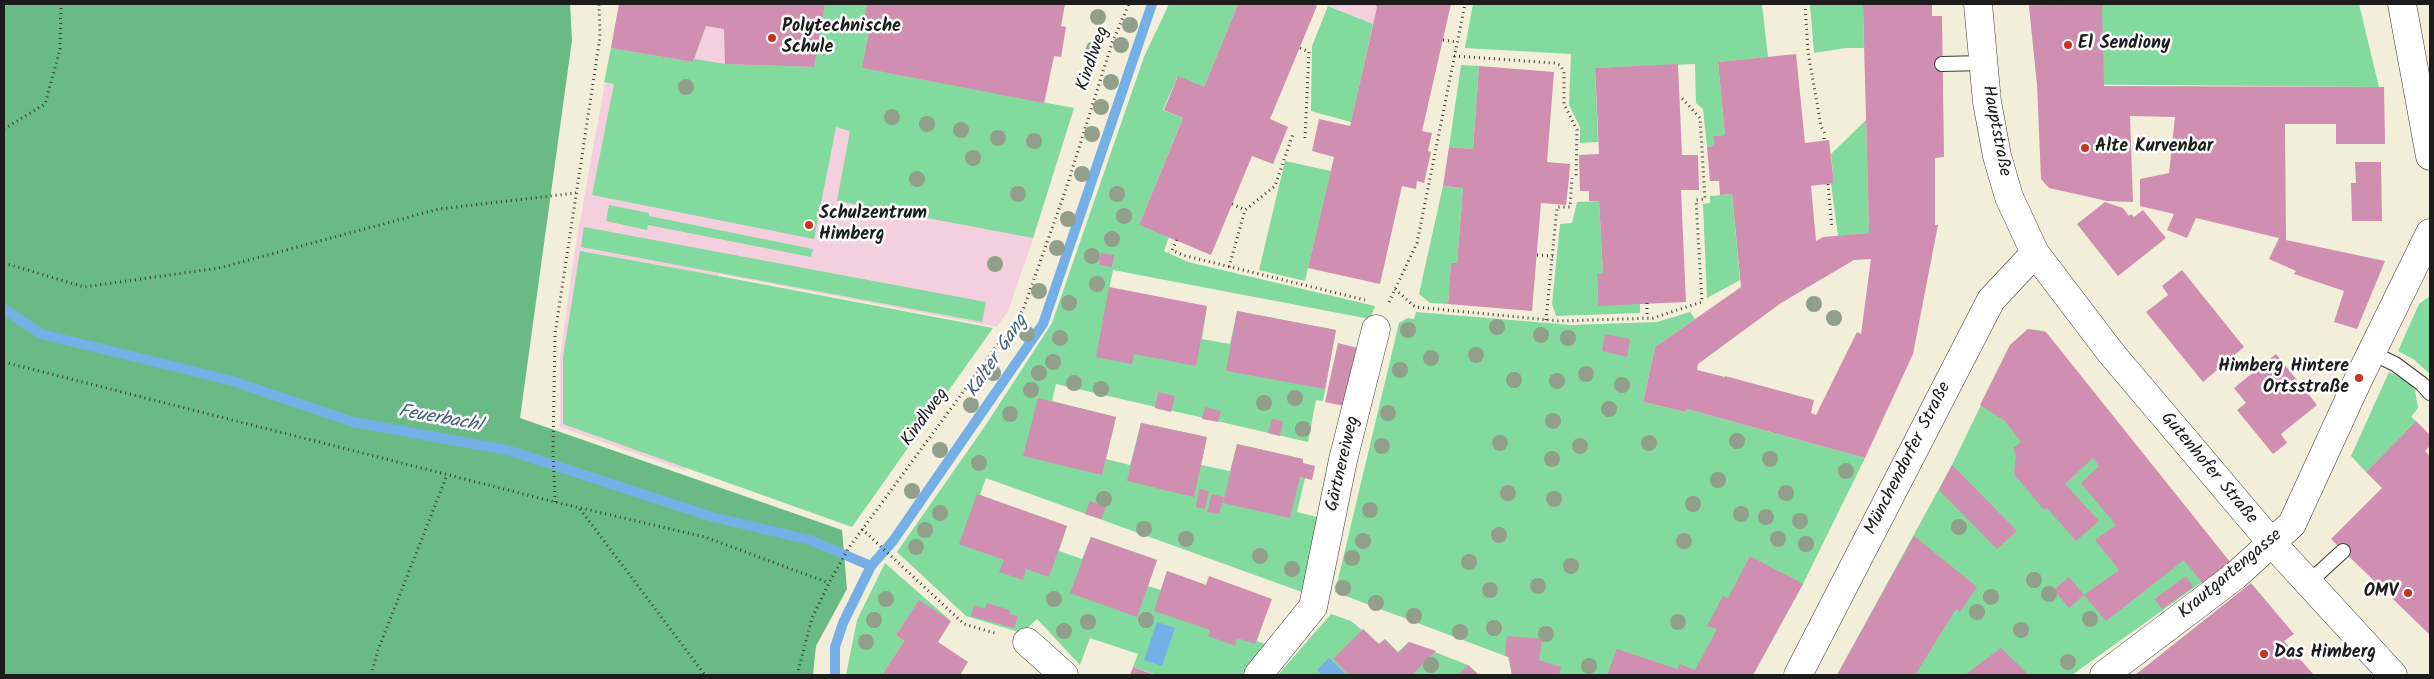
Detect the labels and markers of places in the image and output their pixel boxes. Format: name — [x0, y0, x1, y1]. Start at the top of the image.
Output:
place label: Polytechnische Schule — [782, 17, 901, 59]
marker: Polytechnische Schule — [766, 32, 778, 44]
place label: El Sendiony — [2078, 34, 2170, 56]
marker: El Sendiony — [2062, 39, 2074, 51]
place label: Alte Kurvenbar — [2095, 137, 2213, 159]
marker: Alte Kurvenbar — [2079, 142, 2091, 154]
place label: Schulzentrum Himberg — [819, 204, 927, 246]
marker: Schulzentrum Himberg — [803, 219, 815, 231]
place label: Himberg Hintere Ortsstraße — [2218, 357, 2349, 399]
marker: Himberg Hintere Ortsstraße — [2353, 372, 2365, 384]
place label: OMV — [2364, 582, 2398, 604]
marker: OMV — [2402, 587, 2414, 599]
place label: Das Himberg — [2274, 643, 2376, 665]
marker: Das Himberg — [2258, 648, 2270, 660]

